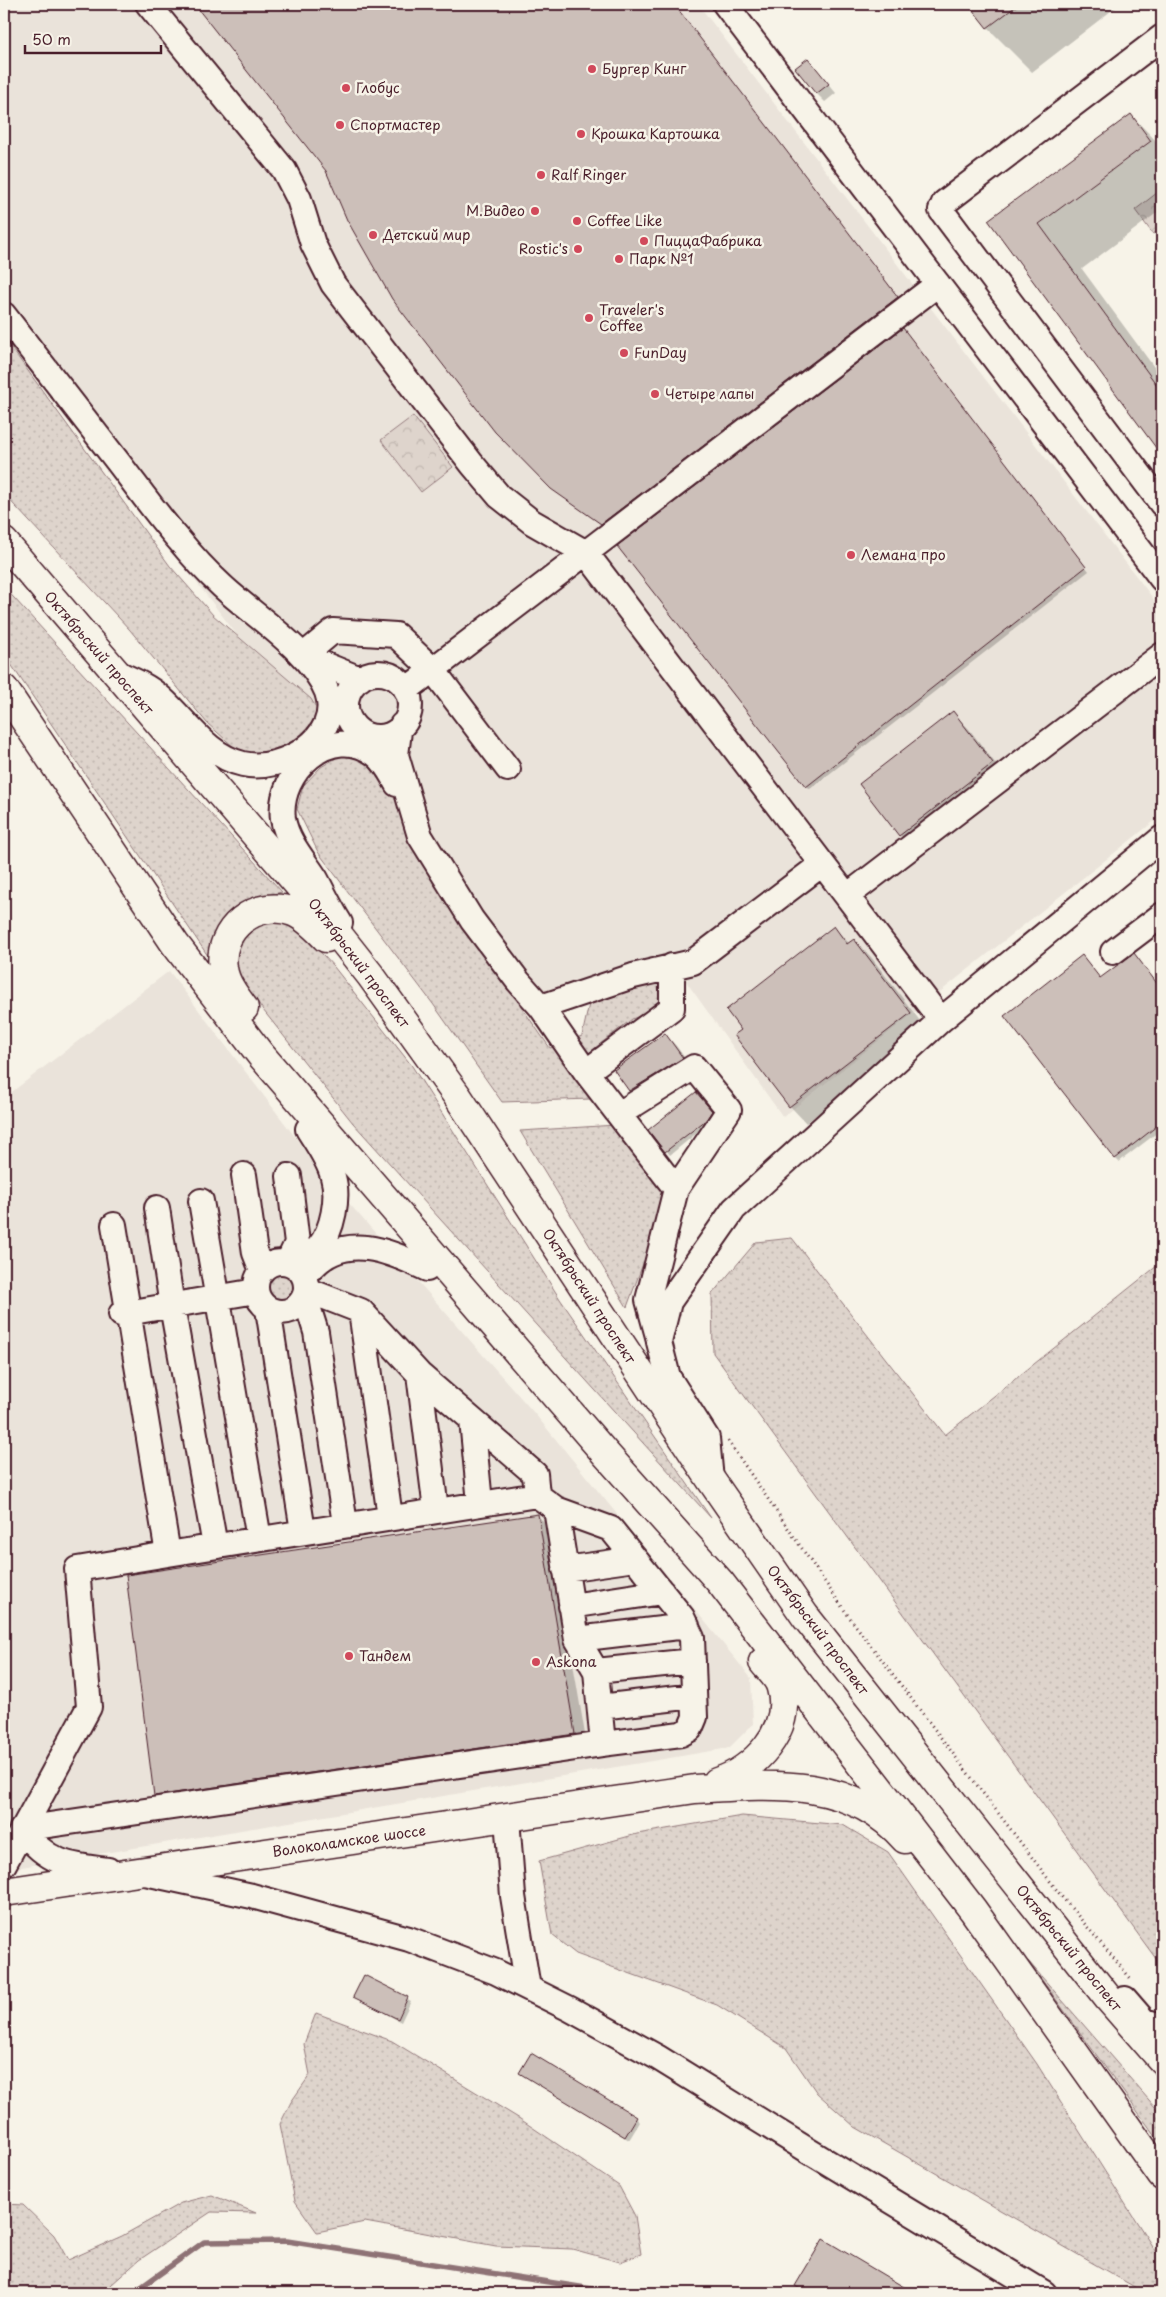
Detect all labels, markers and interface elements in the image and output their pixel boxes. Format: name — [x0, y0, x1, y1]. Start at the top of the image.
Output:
scale bar — [25, 22, 161, 54]
text: 50 m — [32, 27, 71, 50]
place label: Бургер Кинг — [602, 58, 687, 79]
marker: Бургер Кинг — [586, 63, 598, 75]
place label: Глобус — [356, 77, 400, 98]
marker: Глобус — [340, 82, 352, 94]
place label: Спортмастер — [350, 114, 440, 135]
marker: Спортмастер — [334, 119, 346, 131]
place label: Крошка Картошка — [591, 123, 720, 144]
marker: Крошка Картошка — [575, 128, 587, 140]
place label: Ralf Ringer — [551, 164, 626, 185]
marker: Ralf Ringer — [535, 169, 547, 181]
place label: М.Видео — [466, 200, 525, 221]
marker: М.Видео — [529, 205, 541, 217]
place label: Coffee Like — [587, 210, 662, 231]
marker: Coffee Like — [571, 215, 583, 227]
place label: Детский мир — [382, 224, 470, 245]
marker: Детский мир — [367, 229, 379, 241]
place label: ПиццаФабрика — [654, 230, 762, 251]
marker: ПиццаФабрика — [638, 235, 650, 247]
place label: Rostic's — [519, 238, 568, 259]
marker: Rostic's — [572, 243, 584, 255]
place label: Парк №1 — [629, 248, 694, 269]
marker: Парк №1 — [613, 253, 625, 265]
place label: Traveler's Coffee — [599, 299, 664, 336]
marker: Traveler's Coffee — [583, 312, 595, 324]
place label: FunDay — [634, 342, 687, 363]
marker: FunDay — [618, 347, 630, 359]
place label: Четыре лапы — [665, 383, 754, 404]
marker: Четыре лапы — [649, 388, 661, 400]
place label: Лемана про — [861, 544, 946, 565]
marker: Лемана про — [845, 549, 857, 561]
street label: Октябрьский проспект — [40, 586, 159, 719]
street label: Октябрьский проспект — [304, 893, 415, 1032]
street label: Октябрьский проспект — [538, 1224, 641, 1368]
street label: Октябрьский проспект — [763, 1560, 874, 1699]
place label: Тандем — [359, 1645, 411, 1666]
marker: Тандем — [343, 1650, 355, 1662]
place label: Askona — [546, 1651, 597, 1672]
marker: Askona — [530, 1656, 542, 1668]
street label: Волоколамское шоссе — [271, 1819, 427, 1862]
street label: Октябрьский проспект — [1012, 1880, 1127, 2016]

